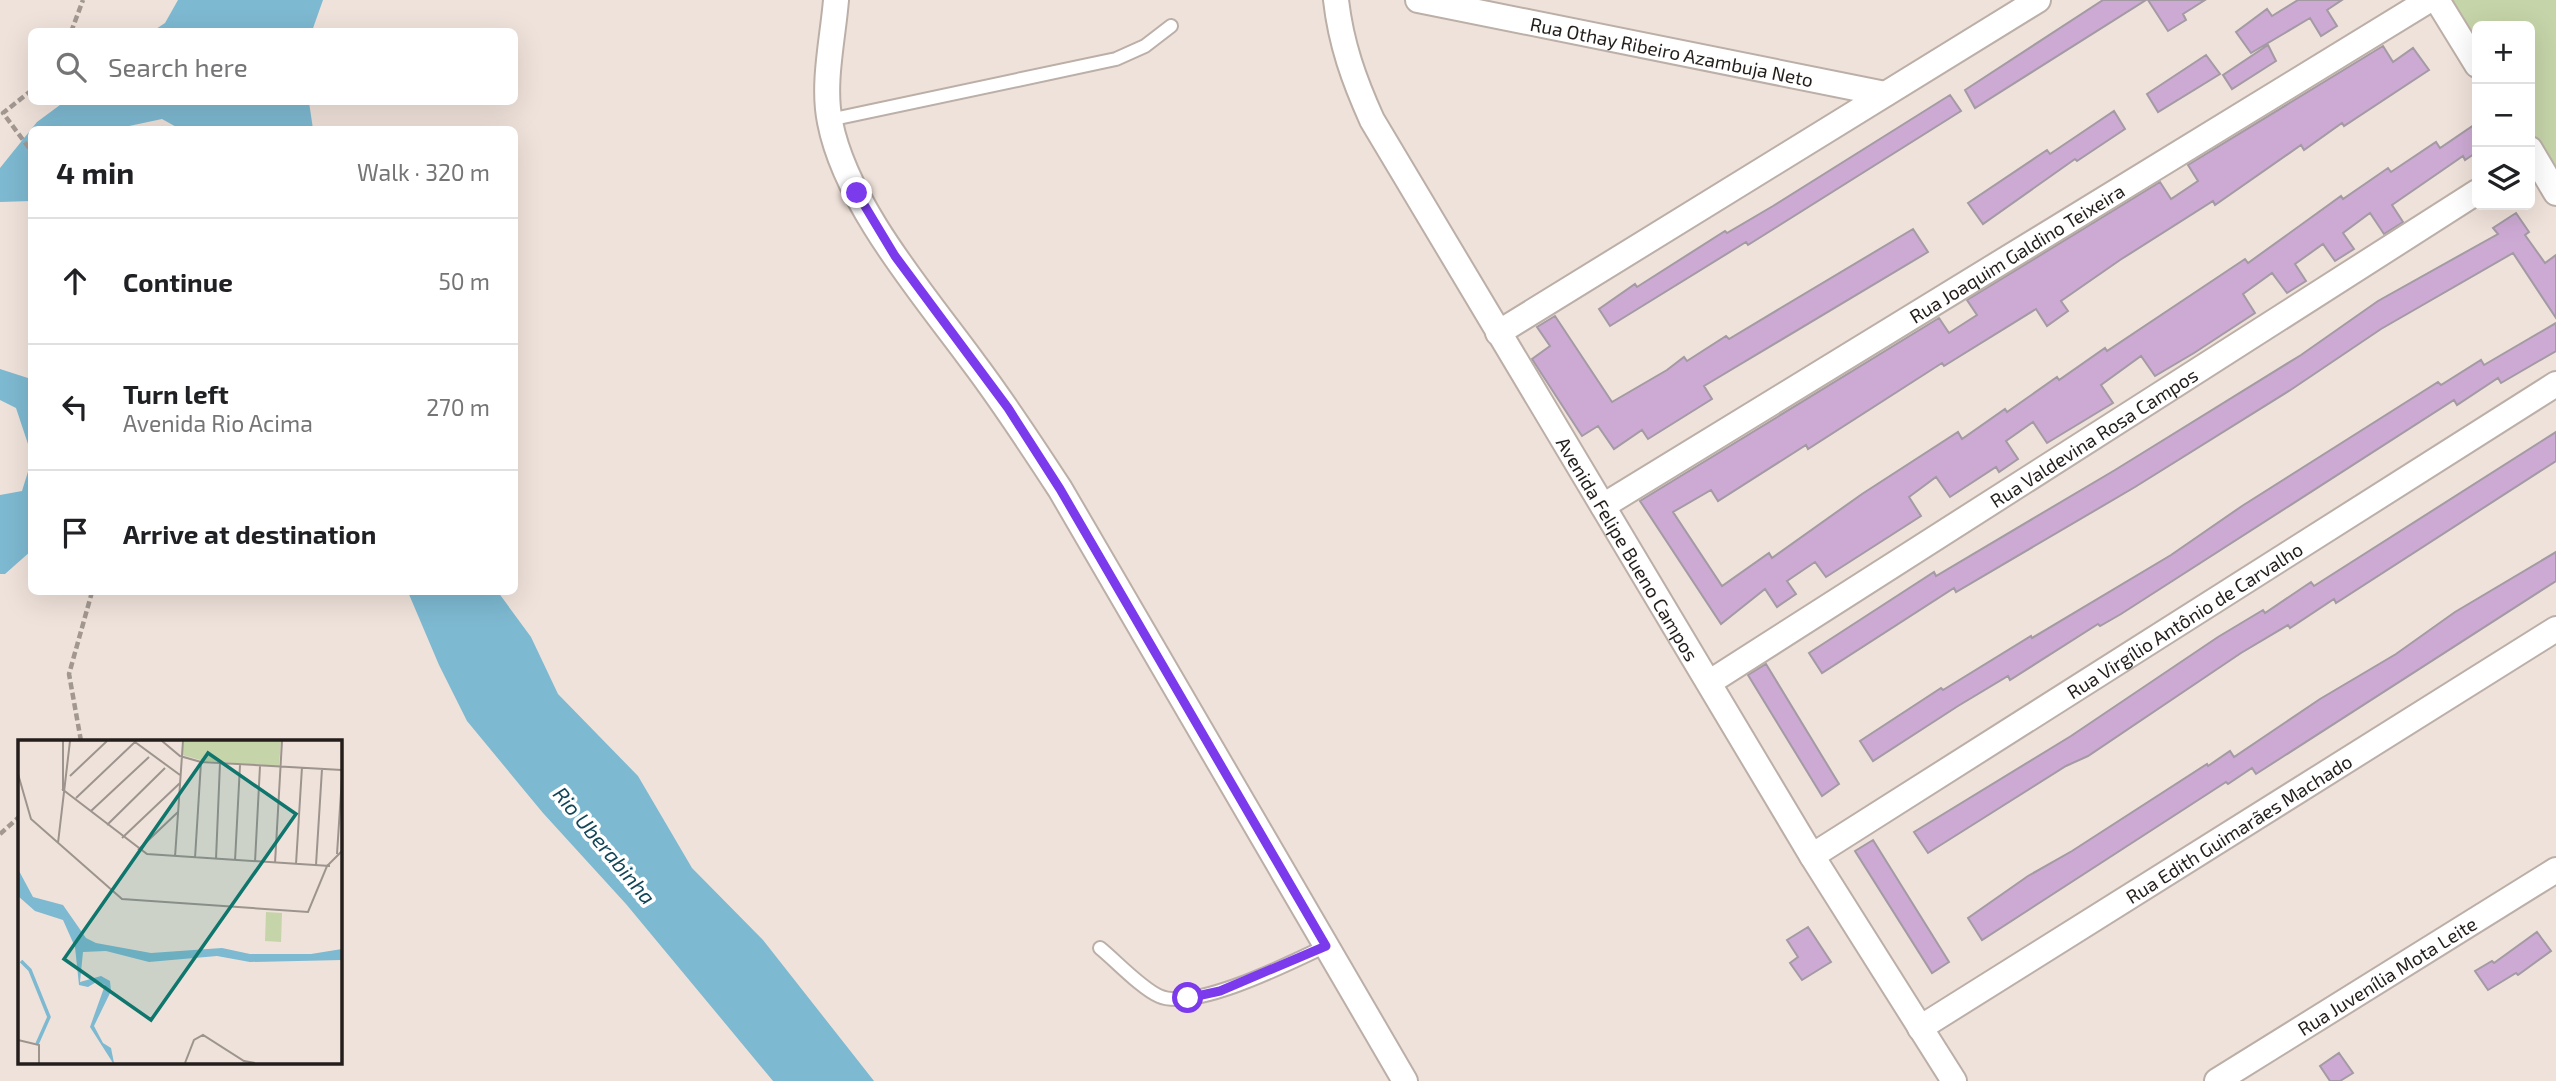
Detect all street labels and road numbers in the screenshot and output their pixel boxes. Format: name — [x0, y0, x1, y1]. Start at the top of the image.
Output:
street label: Rua Othay Ribeiro Azambuja Neto — [1528, 11, 1815, 91]
street label: Rua Joaquim Galdino Teixeira — [1905, 178, 2128, 327]
street label: Rua Valdevina Rosa Campos — [1985, 362, 2201, 512]
street label: Avenida Felipe Bueno Campos — [1552, 432, 1704, 665]
street label: Rua Virgílio Antônio de Carvalho — [2062, 536, 2307, 703]
street label: Rua Edith Guimarães Machado — [2121, 749, 2356, 908]
street label: Rua Juvenília Mota Leite — [2293, 911, 2481, 1040]

